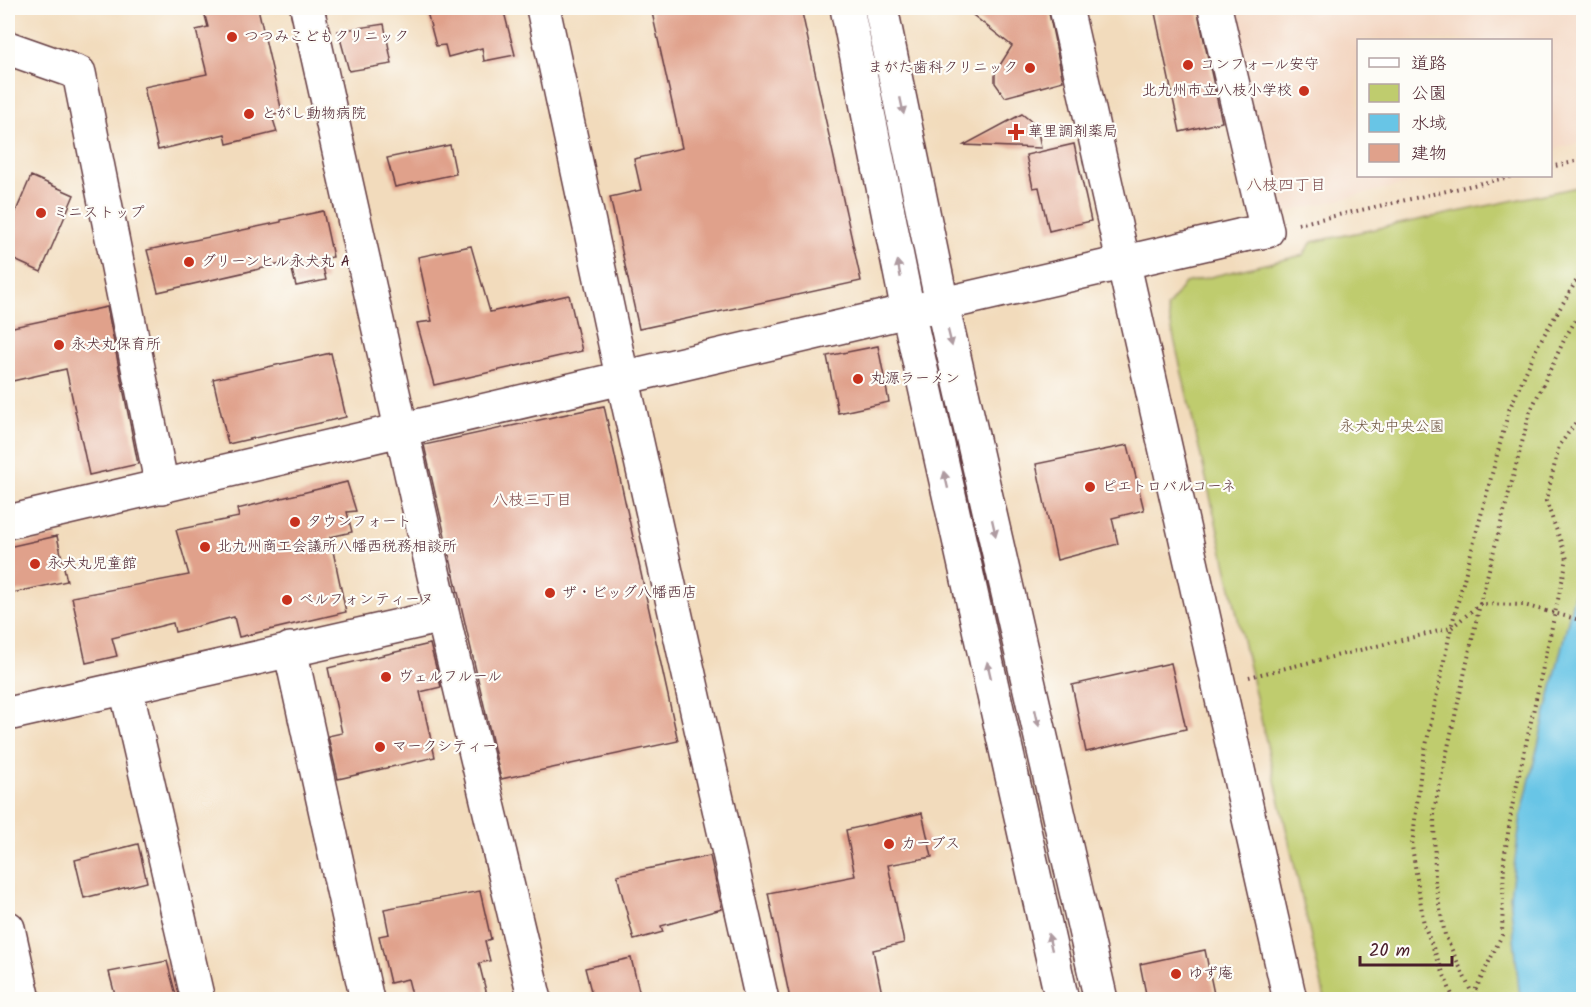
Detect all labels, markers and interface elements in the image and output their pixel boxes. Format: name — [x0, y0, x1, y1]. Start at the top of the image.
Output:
place label: つつみこどもクリニック — [244, 25, 409, 49]
marker: つつみこどもクリニック — [225, 30, 239, 44]
legend — [1357, 39, 1552, 177]
text: 道路 — [1411, 50, 1447, 79]
place label: コンフォール安守 — [1200, 53, 1319, 77]
place label: まがた歯科クリニック — [868, 56, 1018, 80]
marker: コンフォール安守 — [1181, 58, 1195, 72]
marker: まがた歯科クリニック — [1023, 61, 1037, 75]
place label: 北九州市立八枝小学校 — [1142, 79, 1292, 103]
text: 公園 — [1411, 80, 1447, 109]
marker: 北九州市立八枝小学校 — [1297, 84, 1311, 98]
one-way arrow — [897, 97, 907, 115]
place label: とがし動物病院 — [261, 102, 366, 126]
marker: とがし動物病院 — [242, 107, 256, 121]
text: 水域 — [1411, 110, 1447, 139]
place label: 華里調剤薬局 — [1028, 120, 1118, 144]
marker: 華里調剤薬局 — [1009, 125, 1023, 139]
text: 建物 — [1411, 140, 1447, 169]
district label: 八枝四丁目 — [1246, 173, 1326, 198]
place label: ミニストップ — [53, 201, 145, 225]
marker: ミニストップ — [34, 206, 48, 220]
place label: グリーンヒル永犬丸 A — [201, 250, 350, 274]
marker: グリーンヒル永犬丸 A — [182, 255, 196, 269]
one-way arrow — [894, 259, 903, 278]
one-way arrow — [946, 329, 956, 347]
place label: 永犬丸保育所 — [71, 333, 161, 357]
marker: 永犬丸保育所 — [52, 338, 66, 352]
place label: 丸源ラーメン — [870, 367, 960, 391]
marker: 丸源ラーメン — [851, 372, 865, 386]
park label: 永犬丸中央公園 — [1339, 415, 1445, 439]
one-way arrow — [941, 471, 951, 489]
place label: ピエトロバルコーネ — [1102, 475, 1236, 499]
marker: ピエトロバルコーネ — [1083, 480, 1097, 494]
district label: 八枝三丁目 — [492, 488, 572, 513]
place label: タウンフォート — [307, 510, 412, 534]
marker: タウンフォート — [288, 515, 302, 529]
one-way arrow — [989, 519, 999, 537]
place label: 北九州商工会議所八幡西税務相談所 — [217, 535, 457, 559]
marker: 北九州商工会議所八幡西税務相談所 — [198, 540, 212, 554]
place label: 永犬丸児童館 — [47, 552, 137, 576]
marker: 永犬丸児童館 — [28, 557, 42, 571]
place label: ザ・ビッグ八幡西店 — [562, 581, 697, 605]
marker: ザ・ビッグ八幡西店 — [543, 586, 557, 600]
place label: ベルフォンティーヌ — [299, 588, 434, 612]
marker: ベルフォンティーヌ — [280, 593, 294, 607]
one-way arrow — [984, 660, 993, 679]
place label: ヴェルフルール — [398, 665, 502, 689]
marker: ヴェルフルール — [379, 670, 393, 684]
one-way arrow — [1033, 709, 1042, 728]
place label: マークシティー — [392, 735, 497, 759]
marker: マークシティー — [373, 740, 387, 754]
place label: カーブス — [901, 832, 960, 856]
marker: カーブス — [882, 837, 896, 851]
scale bar — [1360, 929, 1452, 967]
one-way arrow — [1044, 933, 1054, 952]
text: 20 m — [1369, 937, 1410, 966]
place label: ゆず庵 — [1188, 962, 1233, 986]
marker: ゆず庵 — [1169, 967, 1183, 981]

